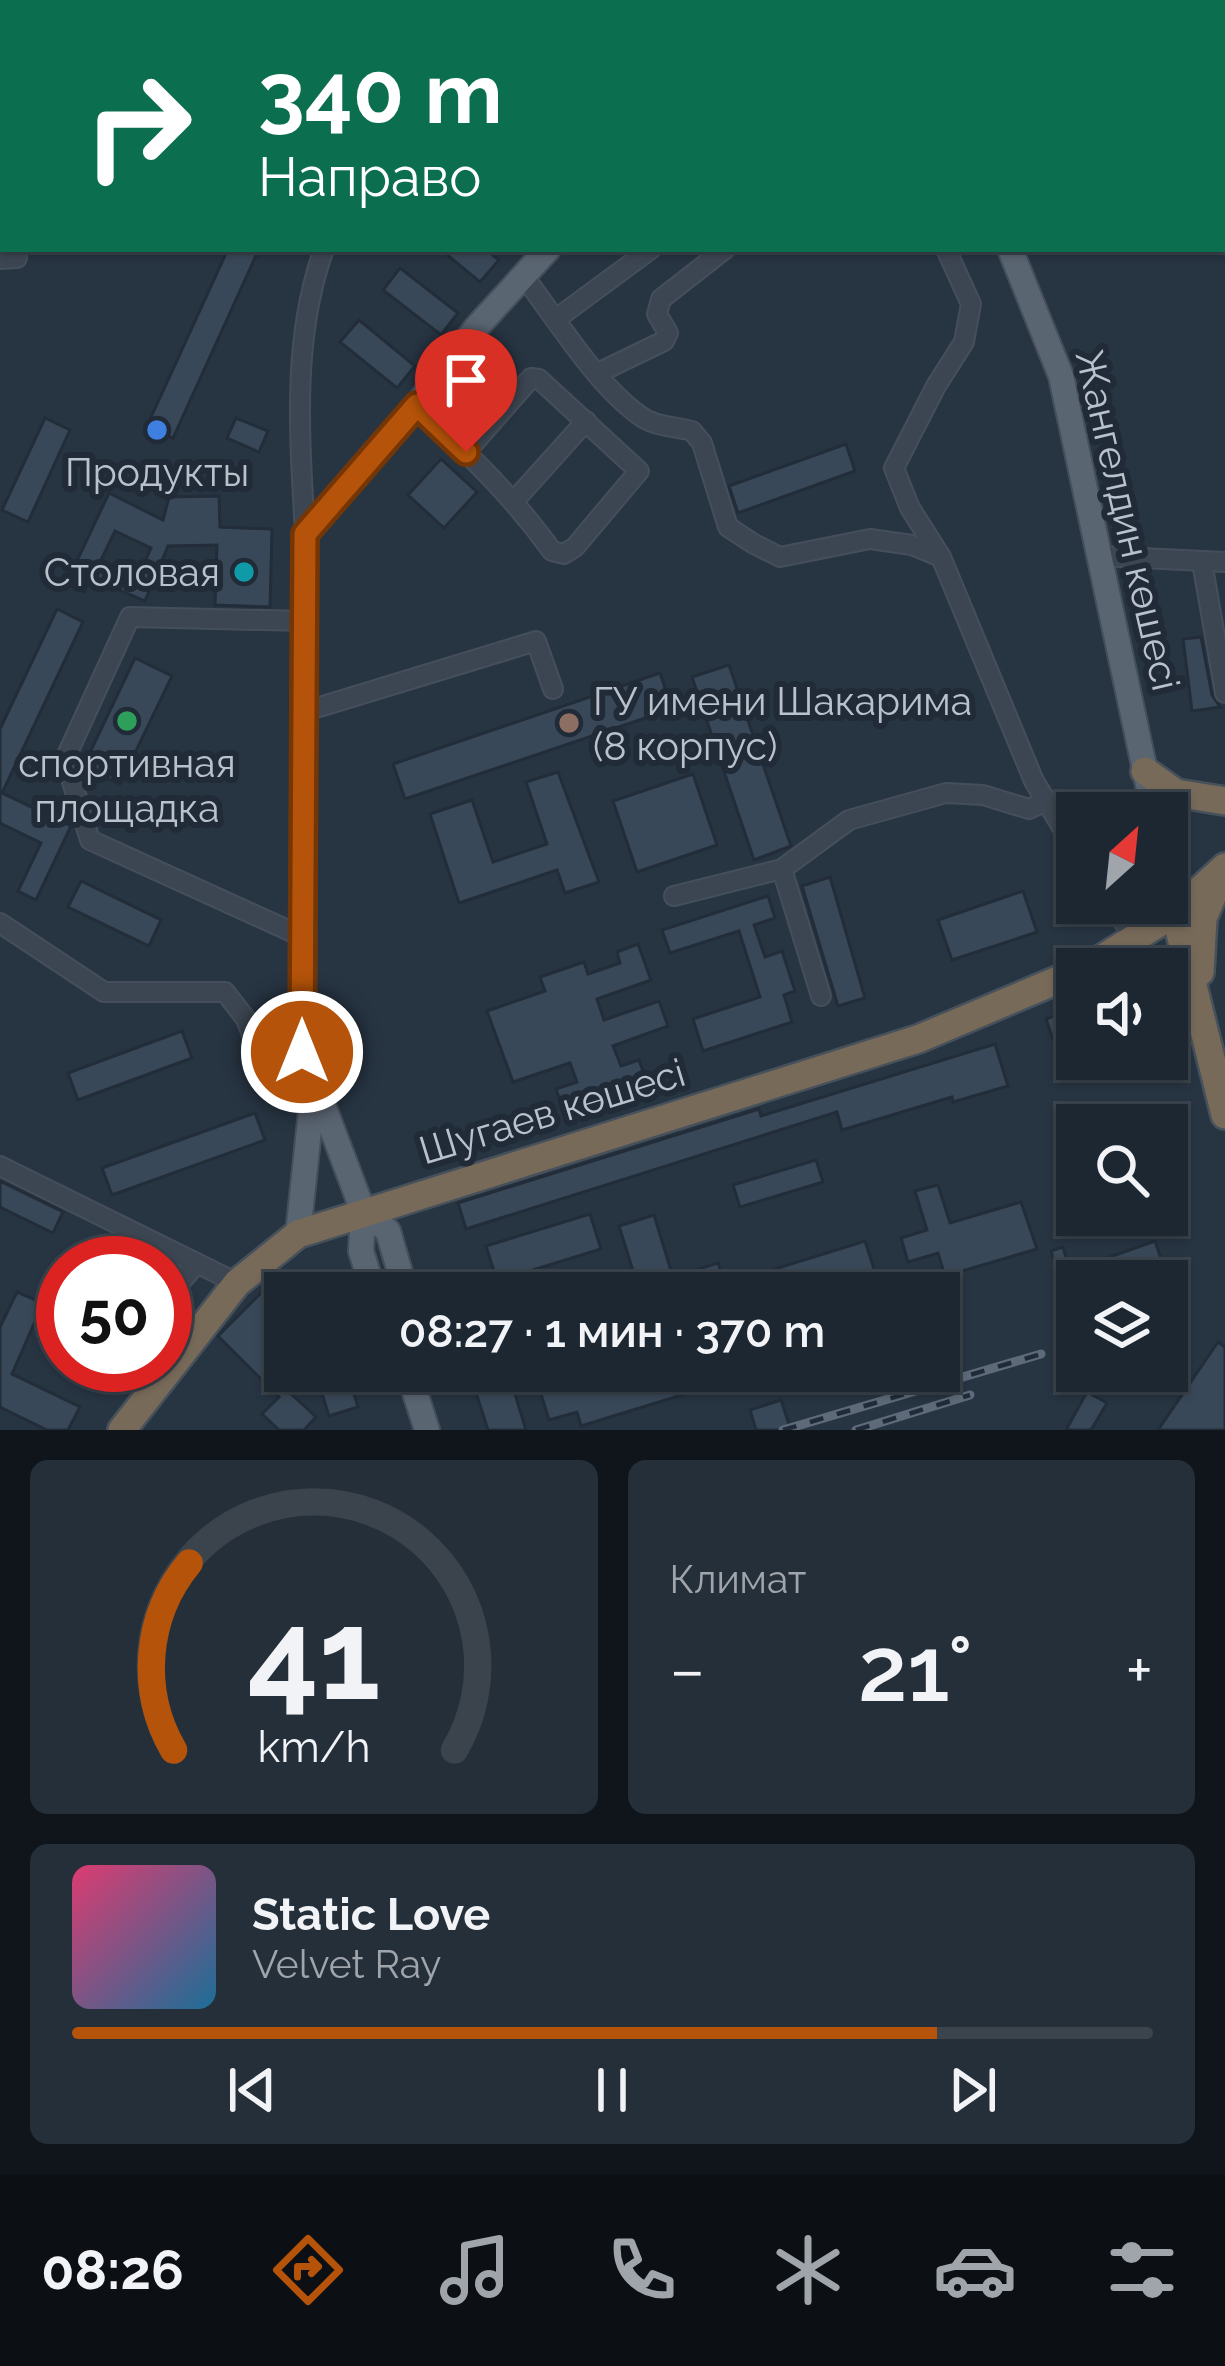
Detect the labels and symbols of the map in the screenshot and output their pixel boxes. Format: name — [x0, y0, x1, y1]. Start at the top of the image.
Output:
pin — [415, 329, 517, 452]
street label: Жангелдин көшесі — [1066, 345, 1190, 695]
marker: Продукты — [144, 417, 170, 443]
place label: Продукты — [65, 449, 249, 495]
place label: Столовая — [44, 549, 220, 595]
marker: Столовая — [231, 559, 257, 585]
place label: ГУ имени Шакарима (8 корпус) — [593, 678, 972, 769]
marker: спортивная площадка — [114, 708, 140, 734]
marker: ГУ имени Шакарима (8 корпус) — [556, 710, 582, 736]
place label: спортивная площадка — [18, 740, 236, 831]
north arrow — [1056, 792, 1188, 924]
position arrow — [239, 989, 365, 1115]
street label: Шугаев көшесі — [414, 1049, 690, 1173]
speed limit sign: 50 — [36, 1236, 192, 1392]

